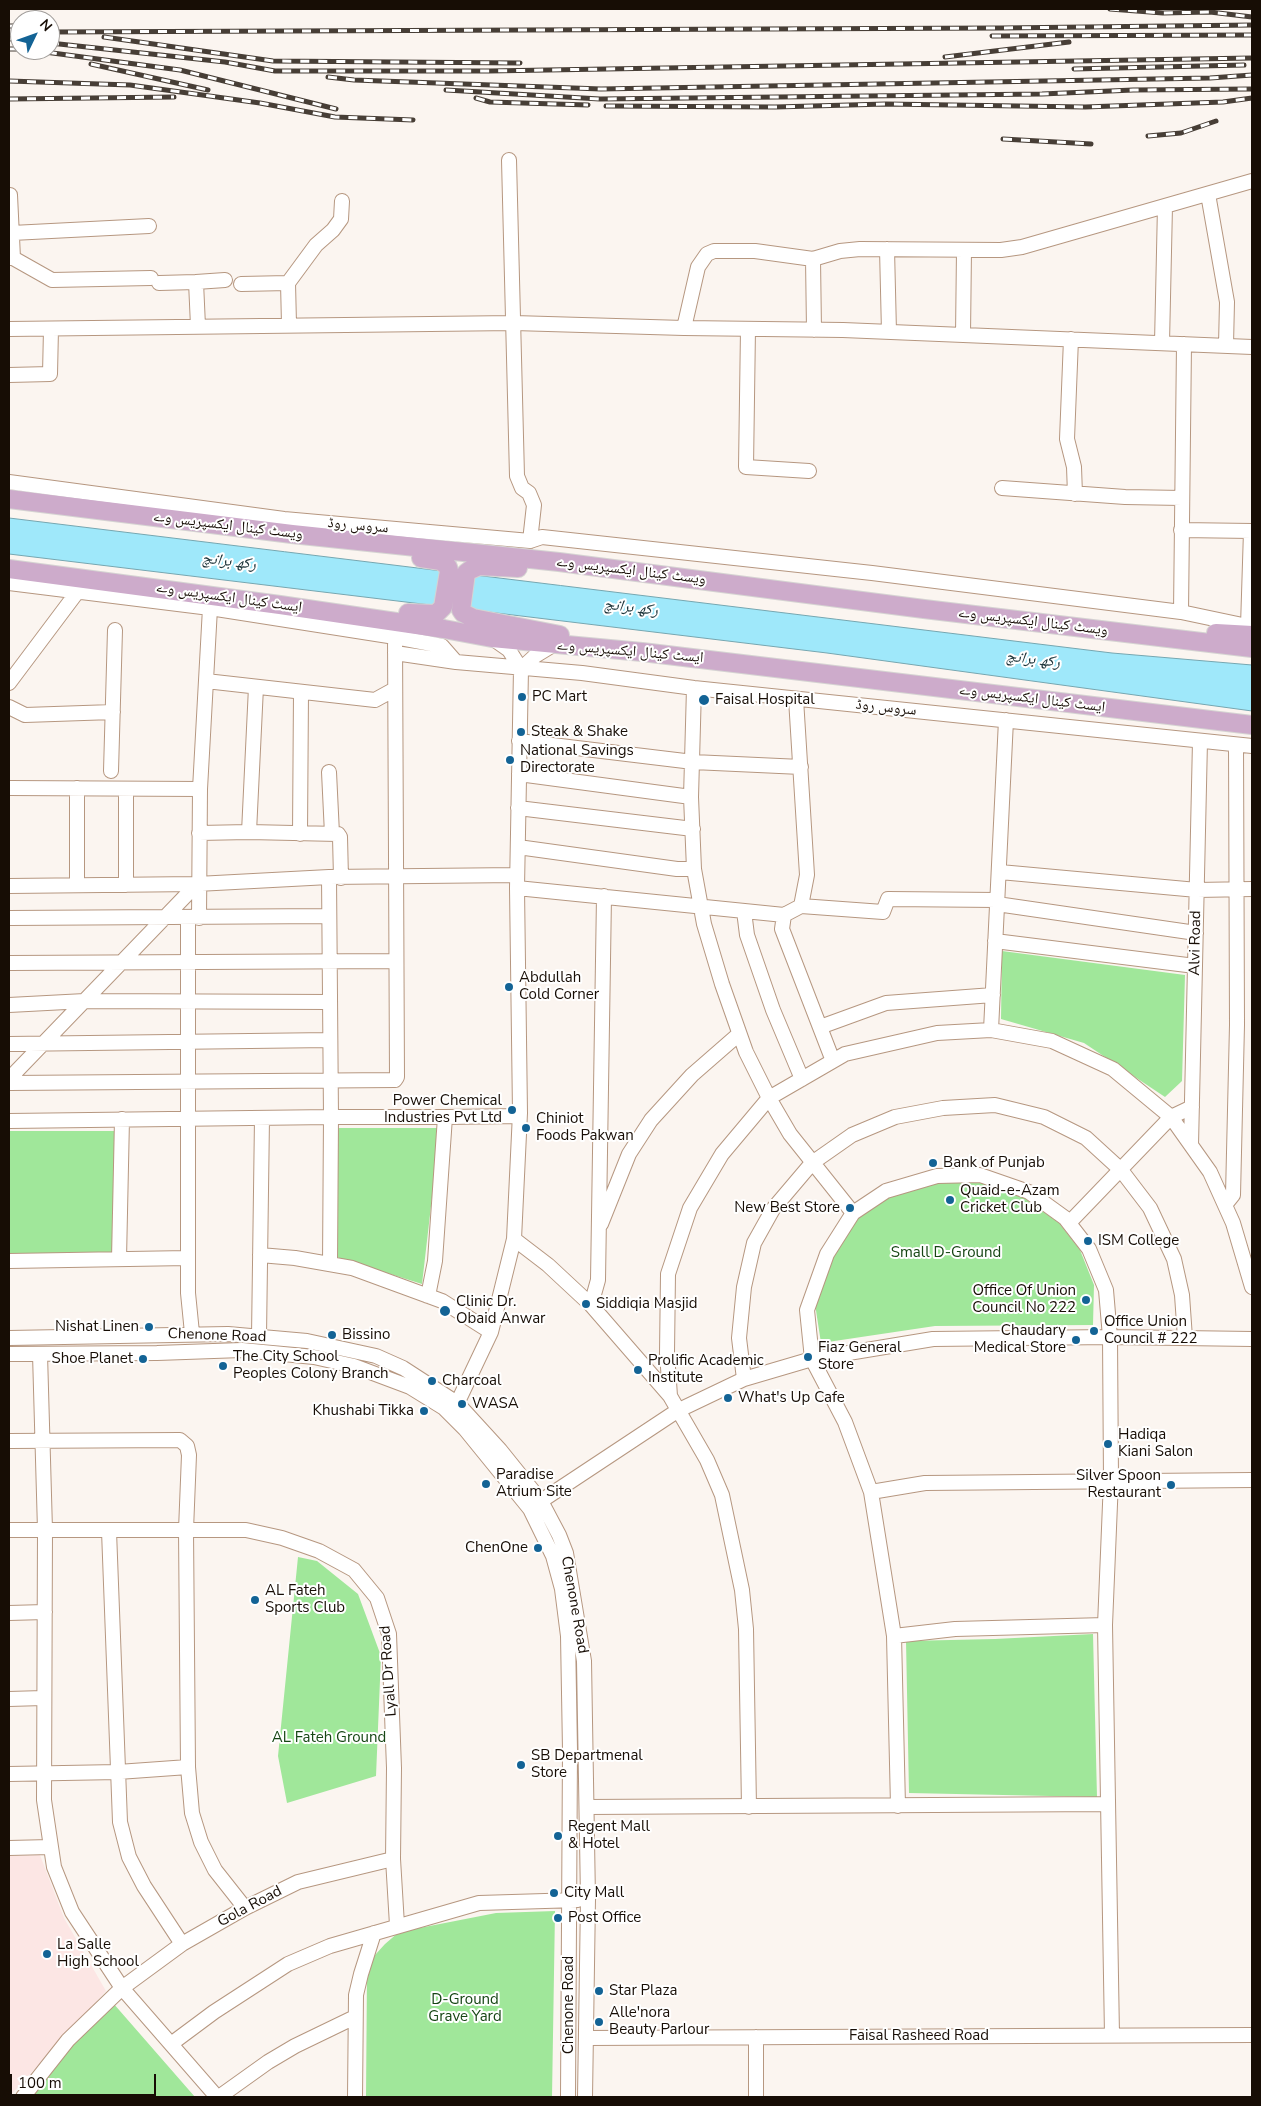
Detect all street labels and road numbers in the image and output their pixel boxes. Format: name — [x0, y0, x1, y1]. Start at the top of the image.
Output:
street label: ویسٹ کینال ایکسپریس وے — [152, 508, 304, 544]
street label: سروس روڈ — [327, 514, 389, 538]
street label: ویسٹ کینال ایکسپریس وے — [555, 553, 707, 589]
street label: ایسٹ کینال ایکسپریس وے — [155, 579, 303, 617]
street label: ویسٹ کینال ایکسپریس وے — [957, 604, 1109, 640]
street label: ایسٹ کینال ایکسپریس وے — [556, 637, 704, 667]
street label: ایسٹ کینال ایکسپریس وے — [958, 681, 1106, 717]
street label: سروس روڈ — [855, 696, 917, 720]
street label: Alvi Road — [1186, 910, 1206, 976]
street label: Chenone Road — [167, 1325, 267, 1347]
street label: Chenone Road — [557, 1555, 591, 1655]
street label: Lyall Dr Road — [377, 1625, 401, 1717]
street label: Gola Road — [215, 1883, 285, 1931]
street label: Chenone Road — [560, 1956, 578, 2054]
street label: Faisal Rasheed Road — [849, 2027, 989, 2045]

